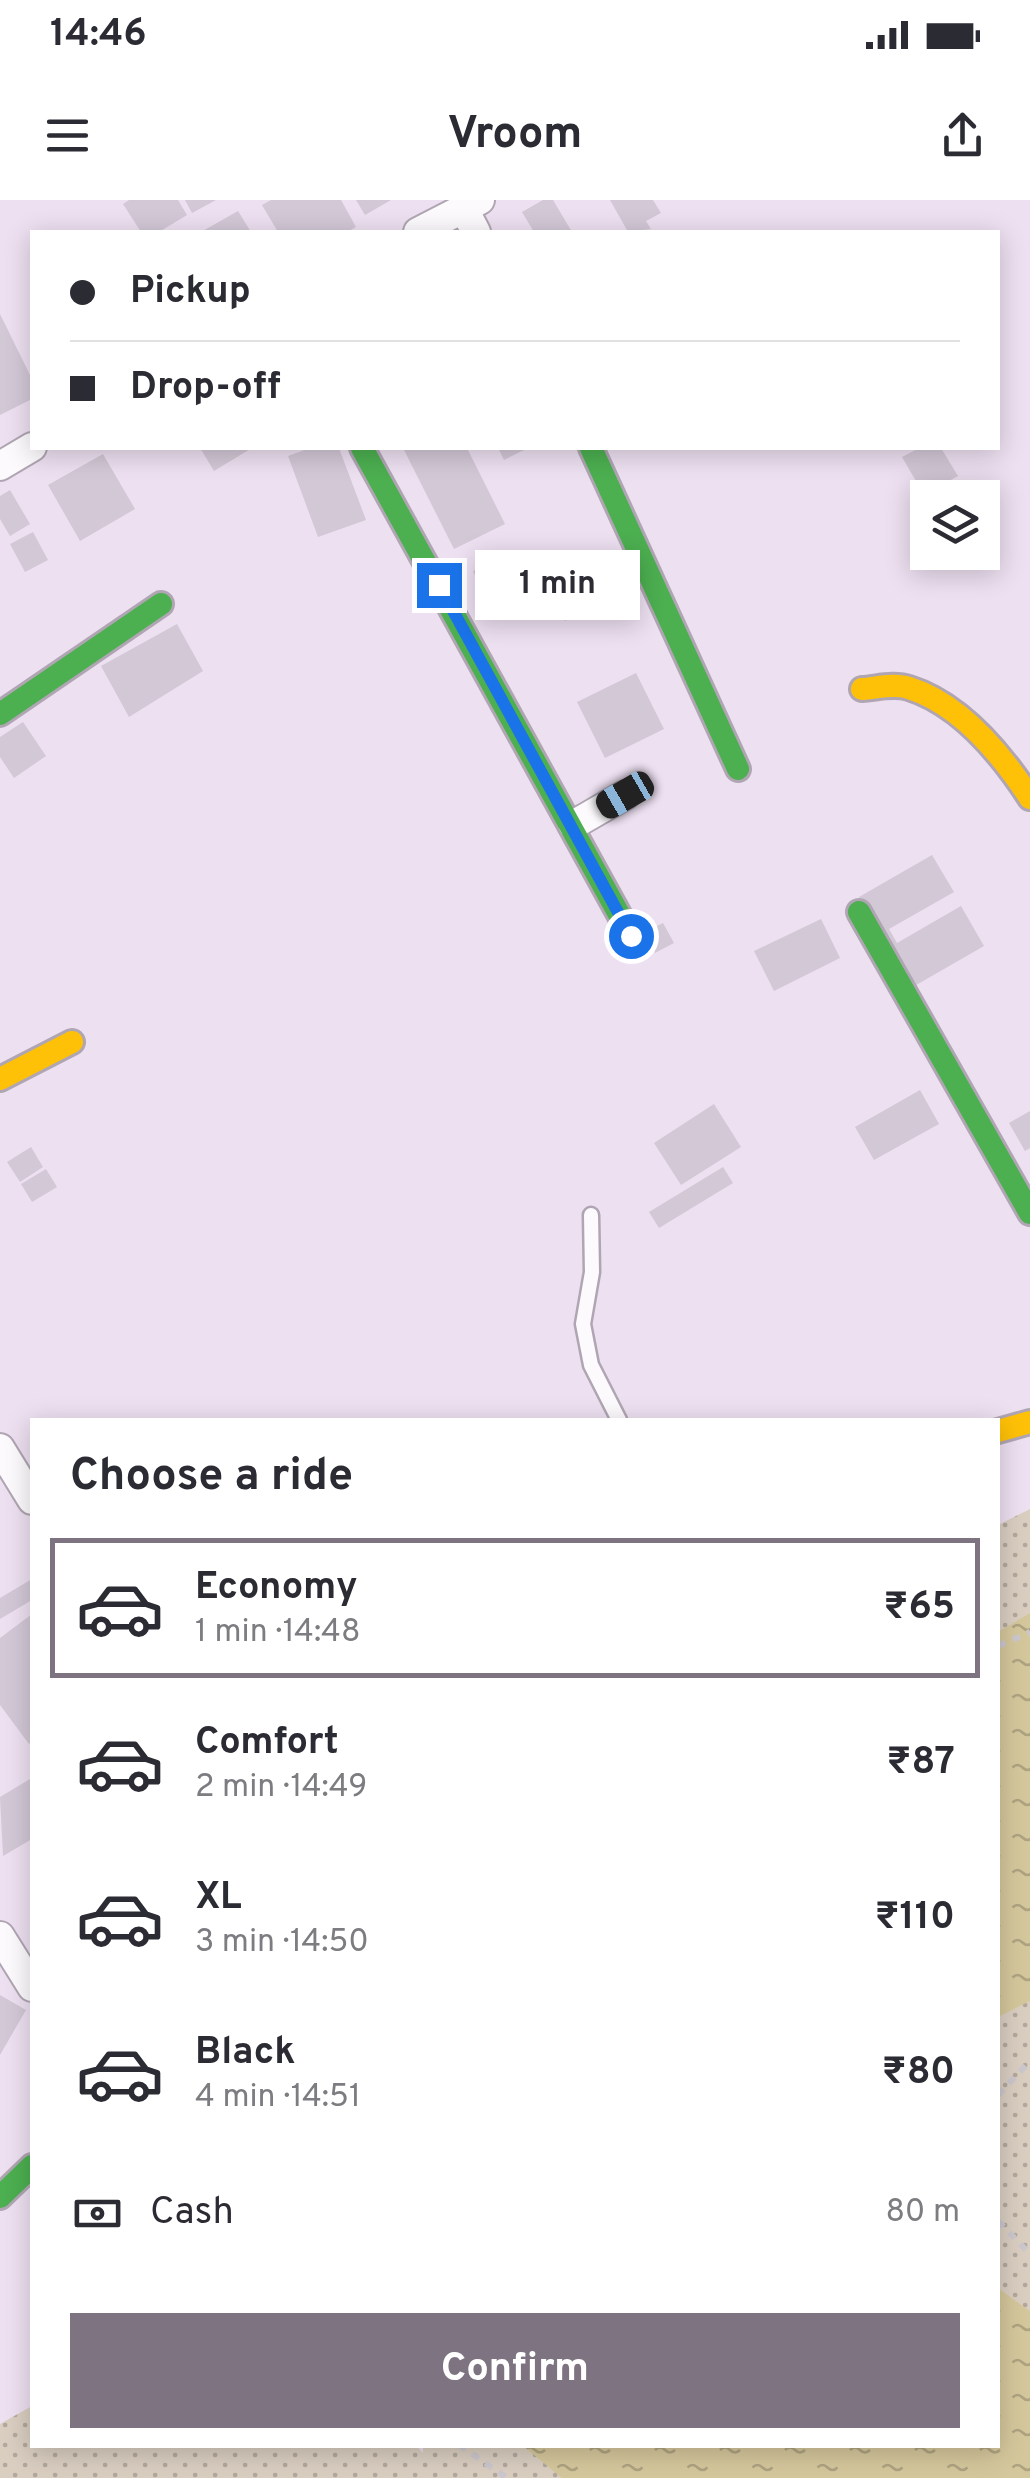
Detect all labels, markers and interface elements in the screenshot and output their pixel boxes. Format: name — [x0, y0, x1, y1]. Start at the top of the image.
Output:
text: 14:46 — [50, 11, 147, 60]
text: Vroom — [447, 107, 583, 164]
icon: menu — [40, 108, 95, 163]
icon: share — [935, 108, 990, 163]
text: Pickup — [130, 268, 251, 317]
text: Drop-off — [130, 364, 281, 413]
map controls — [910, 480, 1000, 570]
button: layers — [910, 480, 1000, 570]
callout: 1 min — [474, 550, 639, 620]
route end — [417, 563, 462, 608]
text: 1 min — [519, 565, 596, 605]
car — [592, 767, 658, 823]
route start — [609, 914, 654, 959]
text: Choose a ride — [70, 1449, 353, 1506]
icon: car — [75, 1563, 165, 1653]
text: Economy — [195, 1564, 357, 1613]
text: ₹65 — [883, 1584, 955, 1633]
text: 1 min · 14:48 — [195, 1613, 361, 1653]
icon: car — [75, 1718, 165, 1808]
text: Comfort — [195, 1719, 339, 1768]
text: ₹87 — [887, 1739, 955, 1788]
text: 2 min · 14:49 — [195, 1768, 367, 1808]
icon: car — [75, 1873, 165, 1963]
text: XL — [195, 1874, 242, 1923]
text: ₹110 — [875, 1894, 955, 1943]
text: 3 min · 14:50 — [195, 1923, 369, 1963]
icon: car — [75, 2028, 165, 2118]
text: Black — [195, 2029, 295, 2078]
text: ₹80 — [882, 2049, 955, 2098]
text: 4 min · 14:51 — [195, 2078, 361, 2118]
icon: cash — [70, 2186, 125, 2241]
text: Cash — [150, 2189, 234, 2238]
text: 80 m — [886, 2193, 960, 2233]
button: Confirm — [70, 2313, 960, 2428]

